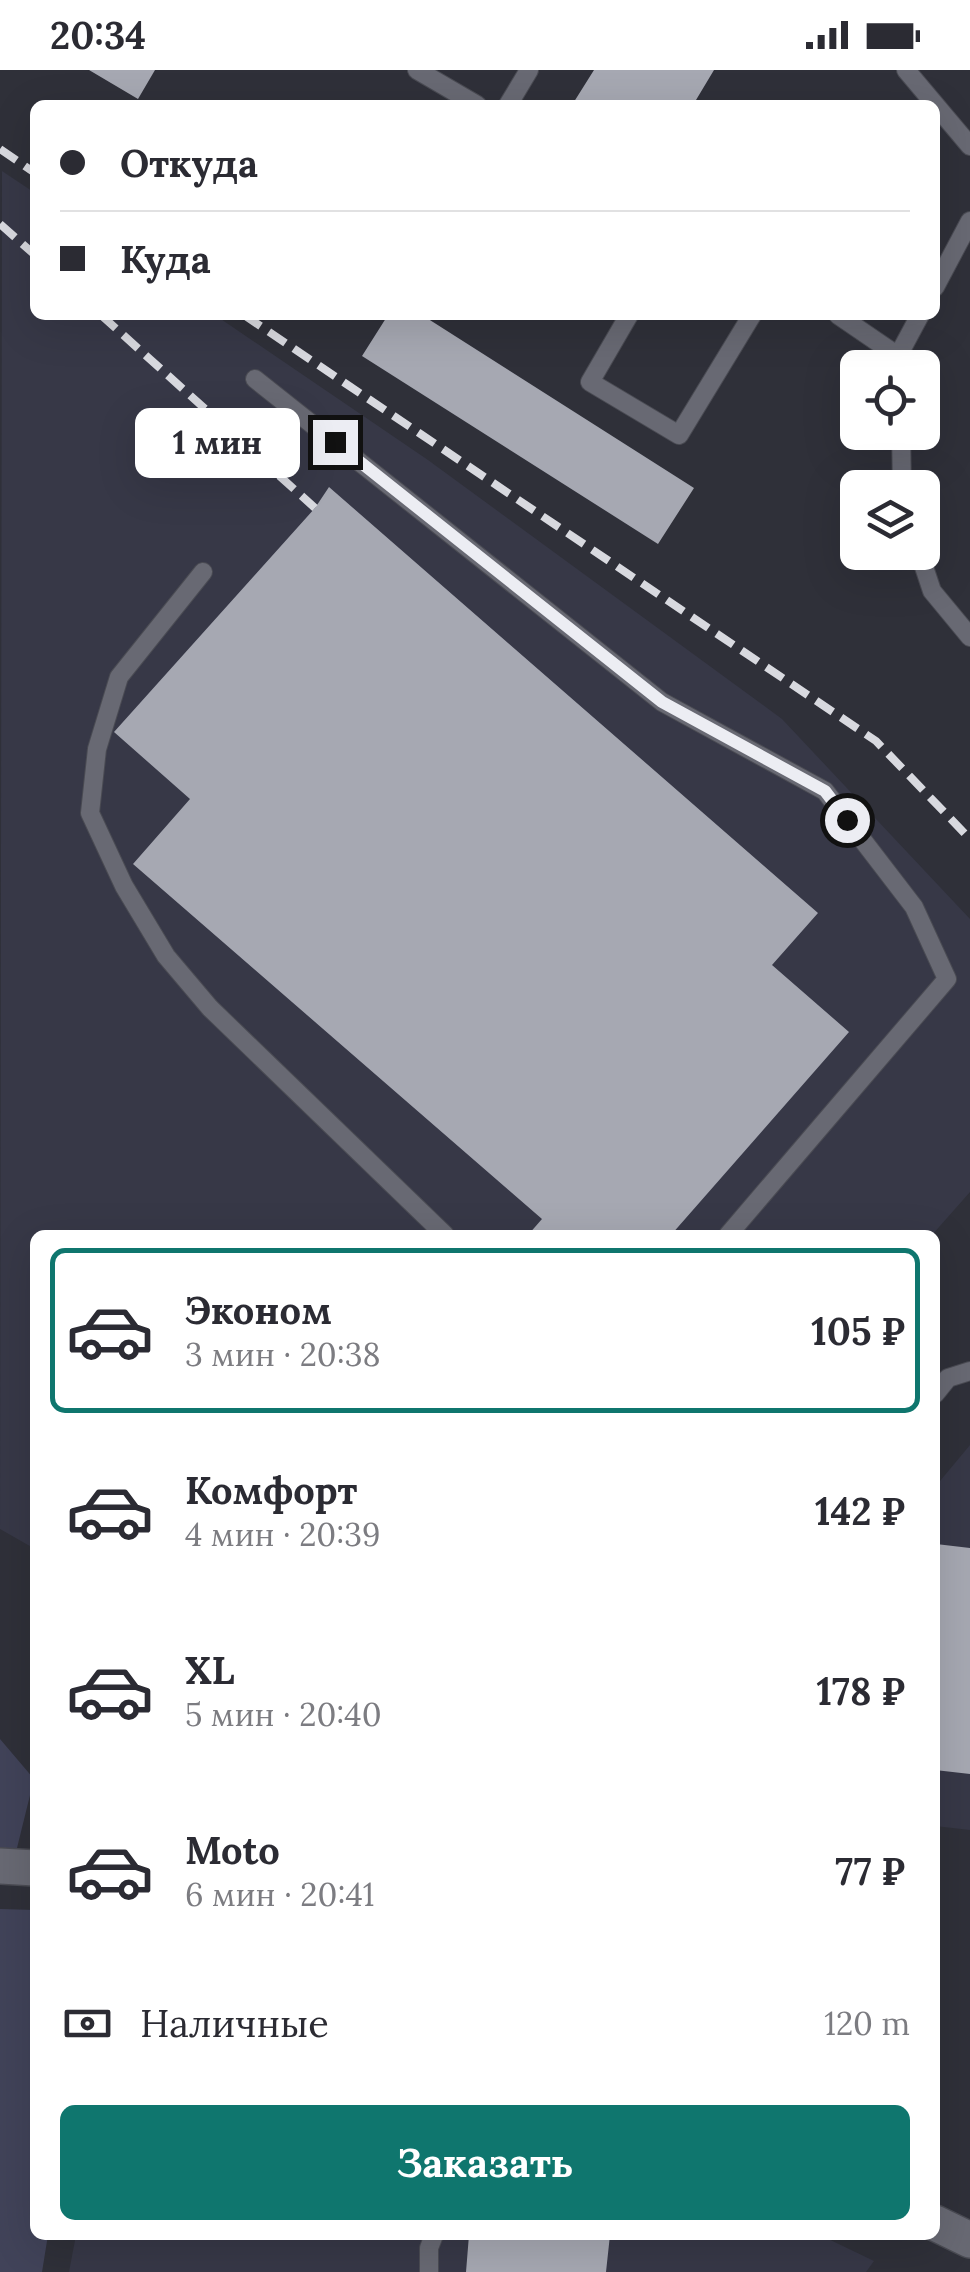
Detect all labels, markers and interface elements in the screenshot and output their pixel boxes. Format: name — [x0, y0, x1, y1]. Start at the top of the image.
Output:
text: 20:34 — [50, 11, 146, 59]
text: Откуда — [120, 139, 258, 187]
text: Куда — [120, 235, 211, 283]
map controls — [840, 350, 940, 570]
button: locate — [840, 350, 940, 450]
callout: 1 мин — [135, 407, 300, 477]
route end — [313, 420, 358, 465]
text: 1 мин — [173, 422, 262, 463]
button: layers — [840, 470, 940, 570]
route start — [825, 798, 870, 843]
icon: car — [65, 1286, 155, 1376]
text: Эконом — [185, 1286, 332, 1334]
text: 105 ₽ — [811, 1307, 905, 1355]
text: 3 мин · 20:38 — [185, 1334, 381, 1375]
icon: car — [65, 1466, 155, 1556]
text: Комфорт — [185, 1466, 357, 1514]
text: 142 ₽ — [815, 1487, 905, 1535]
text: 4 мин · 20:39 — [185, 1514, 381, 1555]
icon: car — [65, 1646, 155, 1736]
text: XL — [185, 1646, 235, 1694]
text: 178 ₽ — [816, 1667, 905, 1715]
text: 5 мин · 20:40 — [185, 1694, 382, 1735]
icon: car — [65, 1826, 155, 1916]
text: Moto — [185, 1826, 280, 1874]
text: 77 ₽ — [835, 1847, 905, 1895]
text: 6 мин · 20:41 — [185, 1874, 374, 1915]
icon: cash — [60, 1996, 115, 2051]
text: Наличные — [140, 1999, 329, 2047]
text: 120 m — [824, 2003, 910, 2044]
button: Заказать — [60, 2105, 910, 2220]

